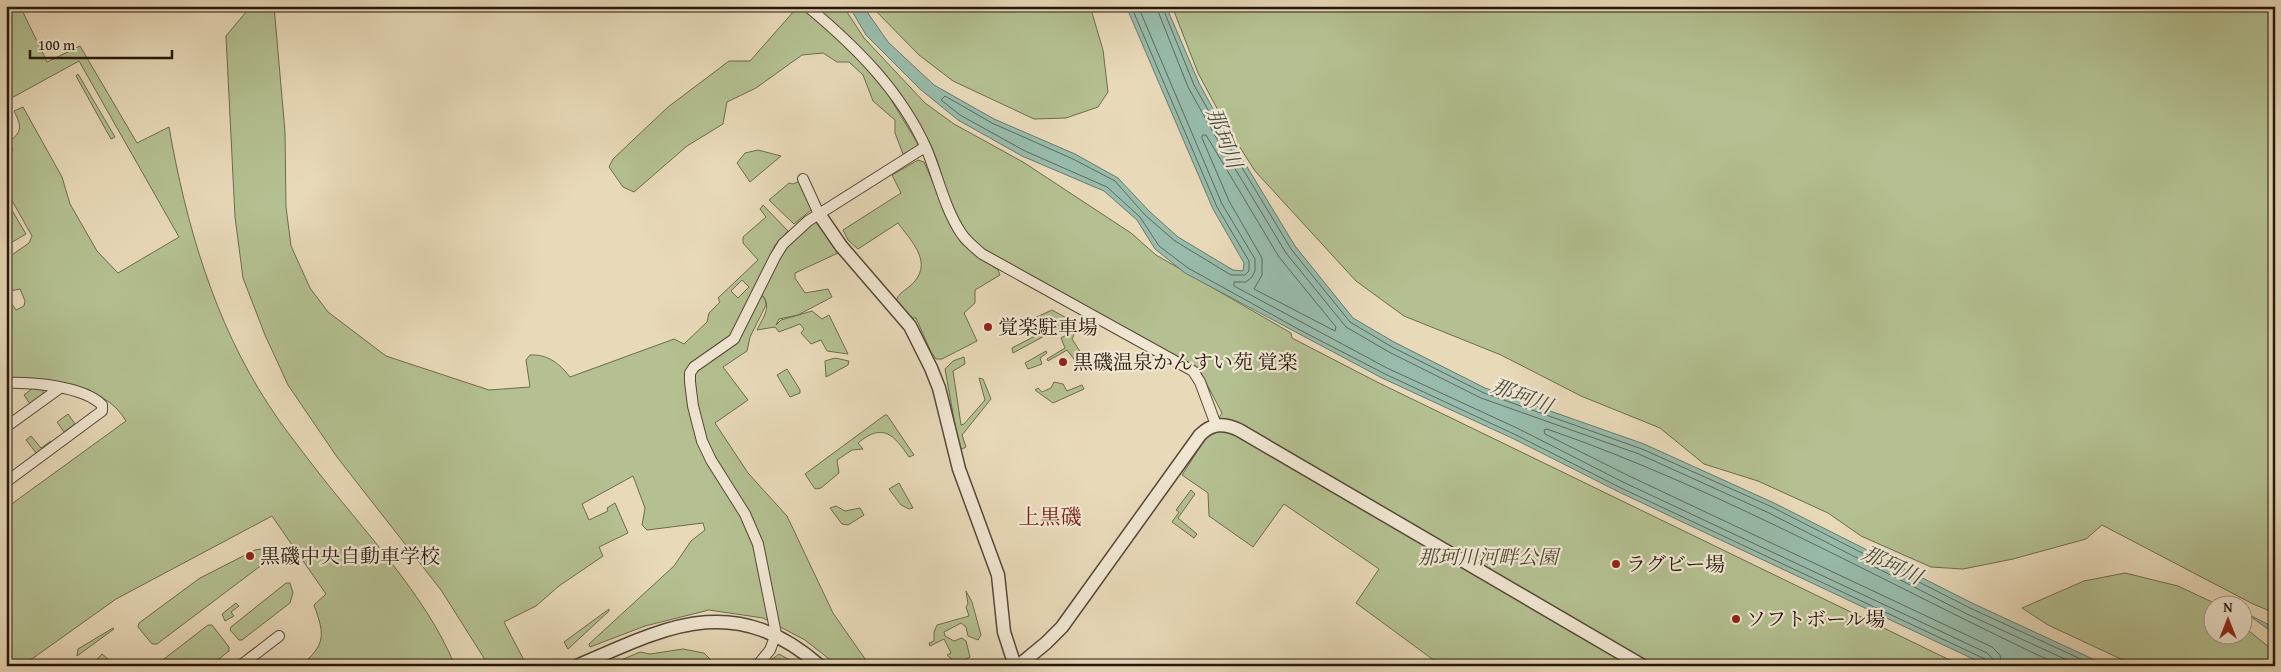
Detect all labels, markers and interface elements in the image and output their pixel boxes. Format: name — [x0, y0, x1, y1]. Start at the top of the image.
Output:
scale bar — [30, 28, 172, 60]
text: 100 m — [38, 34, 76, 55]
water label: 那珂川 — [1199, 103, 1251, 175]
place label: 覚楽駐車場 — [998, 312, 1098, 341]
marker: 覚楽駐車場 — [982, 321, 994, 333]
place label: 黒磯温泉かんすい苑 覚楽 — [1073, 347, 1297, 376]
marker: 黒磯温泉かんすい苑 覚楽 — [1057, 356, 1069, 368]
water label: 那珂川 — [1487, 370, 1559, 422]
district label: 上黒磯 — [1019, 501, 1082, 532]
water label: 那珂川 — [1857, 537, 1929, 593]
place label: 黒磯中央自動車学校 — [260, 541, 440, 570]
park label: 那珂川河畔公園 — [1418, 542, 1561, 571]
place label: ラグビー場 — [1626, 549, 1725, 578]
marker: 黒磯中央自動車学校 — [244, 550, 256, 562]
marker: ラグビー場 — [1610, 558, 1622, 570]
north arrow — [2204, 594, 2254, 644]
text: N — [2223, 597, 2233, 617]
place label: ソフトボール場 — [1746, 604, 1886, 633]
marker: ソフトボール場 — [1730, 613, 1742, 625]

